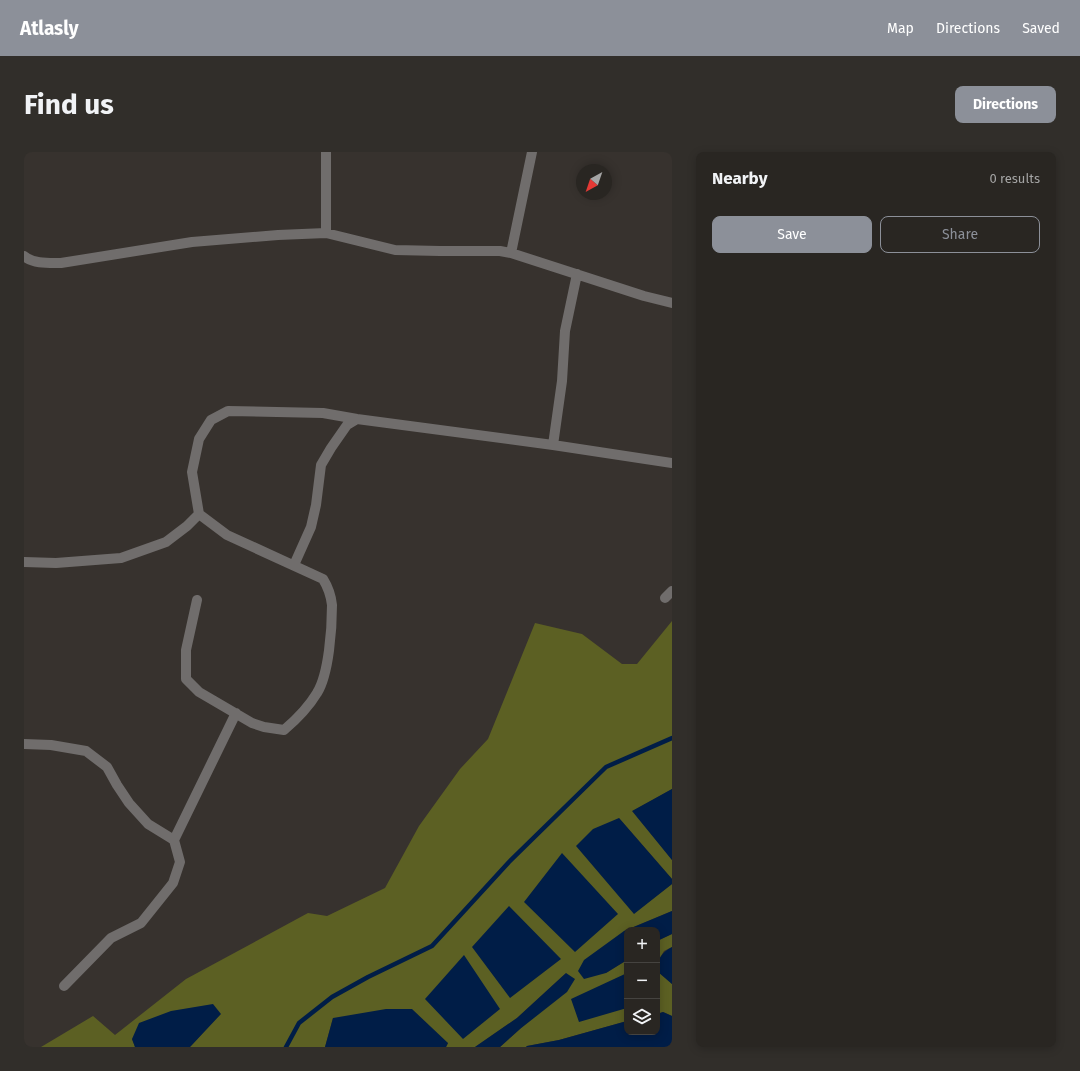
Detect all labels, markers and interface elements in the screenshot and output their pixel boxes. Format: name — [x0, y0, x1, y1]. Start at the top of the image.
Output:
text: Atlasly — [20, 17, 79, 40]
text: Map — [887, 20, 914, 37]
text: Directions — [936, 20, 1000, 37]
text: Saved — [1022, 20, 1060, 37]
button: Directions — [955, 86, 1056, 123]
text: Find us — [24, 88, 114, 121]
north arrow — [576, 164, 612, 200]
text: Nearby — [712, 168, 767, 189]
text: 0 results — [989, 171, 1040, 186]
button: Save — [712, 216, 872, 253]
button: Share — [880, 216, 1040, 253]
map controls — [624, 927, 660, 1035]
button: + — [624, 927, 660, 963]
button: − — [624, 963, 660, 999]
button: layers — [624, 999, 660, 1035]

